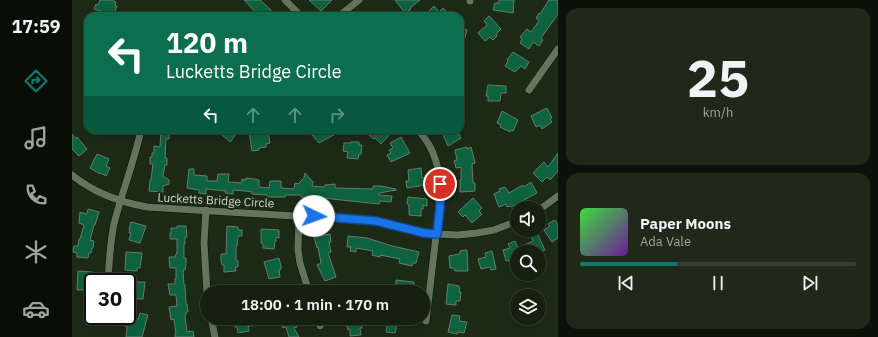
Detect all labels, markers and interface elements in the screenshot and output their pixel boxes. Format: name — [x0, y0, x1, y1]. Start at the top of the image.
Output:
text: 17:59 — [11, 15, 61, 38]
text: 120 m — [166, 24, 248, 61]
icon: left — [100, 28, 152, 80]
text: 25 — [687, 44, 749, 111]
text: Lucketts Bridge Circle — [166, 60, 342, 83]
icon: directions — [22, 67, 50, 95]
icon: left — [200, 104, 222, 126]
icon: ahead — [242, 104, 264, 126]
icon: ahead — [284, 104, 306, 126]
icon: right — [326, 104, 348, 126]
text: km/h — [703, 104, 733, 121]
icon: music — [22, 124, 50, 152]
pin — [423, 167, 457, 201]
icon: arrive — [429, 173, 451, 195]
icon: phone — [22, 181, 50, 209]
street label: Lucketts Bridge Circle — [157, 189, 275, 211]
position arrow — [293, 195, 335, 237]
map controls — [510, 201, 546, 325]
button: sound — [510, 201, 546, 237]
text: Paper Moons — [640, 214, 731, 233]
text: Ada Vale — [640, 233, 691, 250]
icon: climate — [22, 238, 50, 266]
button: search — [510, 245, 546, 281]
icon: previous — [615, 272, 637, 294]
icon: pause — [707, 272, 729, 294]
icon: next — [799, 272, 821, 294]
speed limit sign: 30 — [84, 273, 136, 325]
button: layers — [510, 289, 546, 325]
icon: car — [22, 295, 50, 323]
text: 18:00 · 1 min · 170 m — [241, 295, 389, 314]

